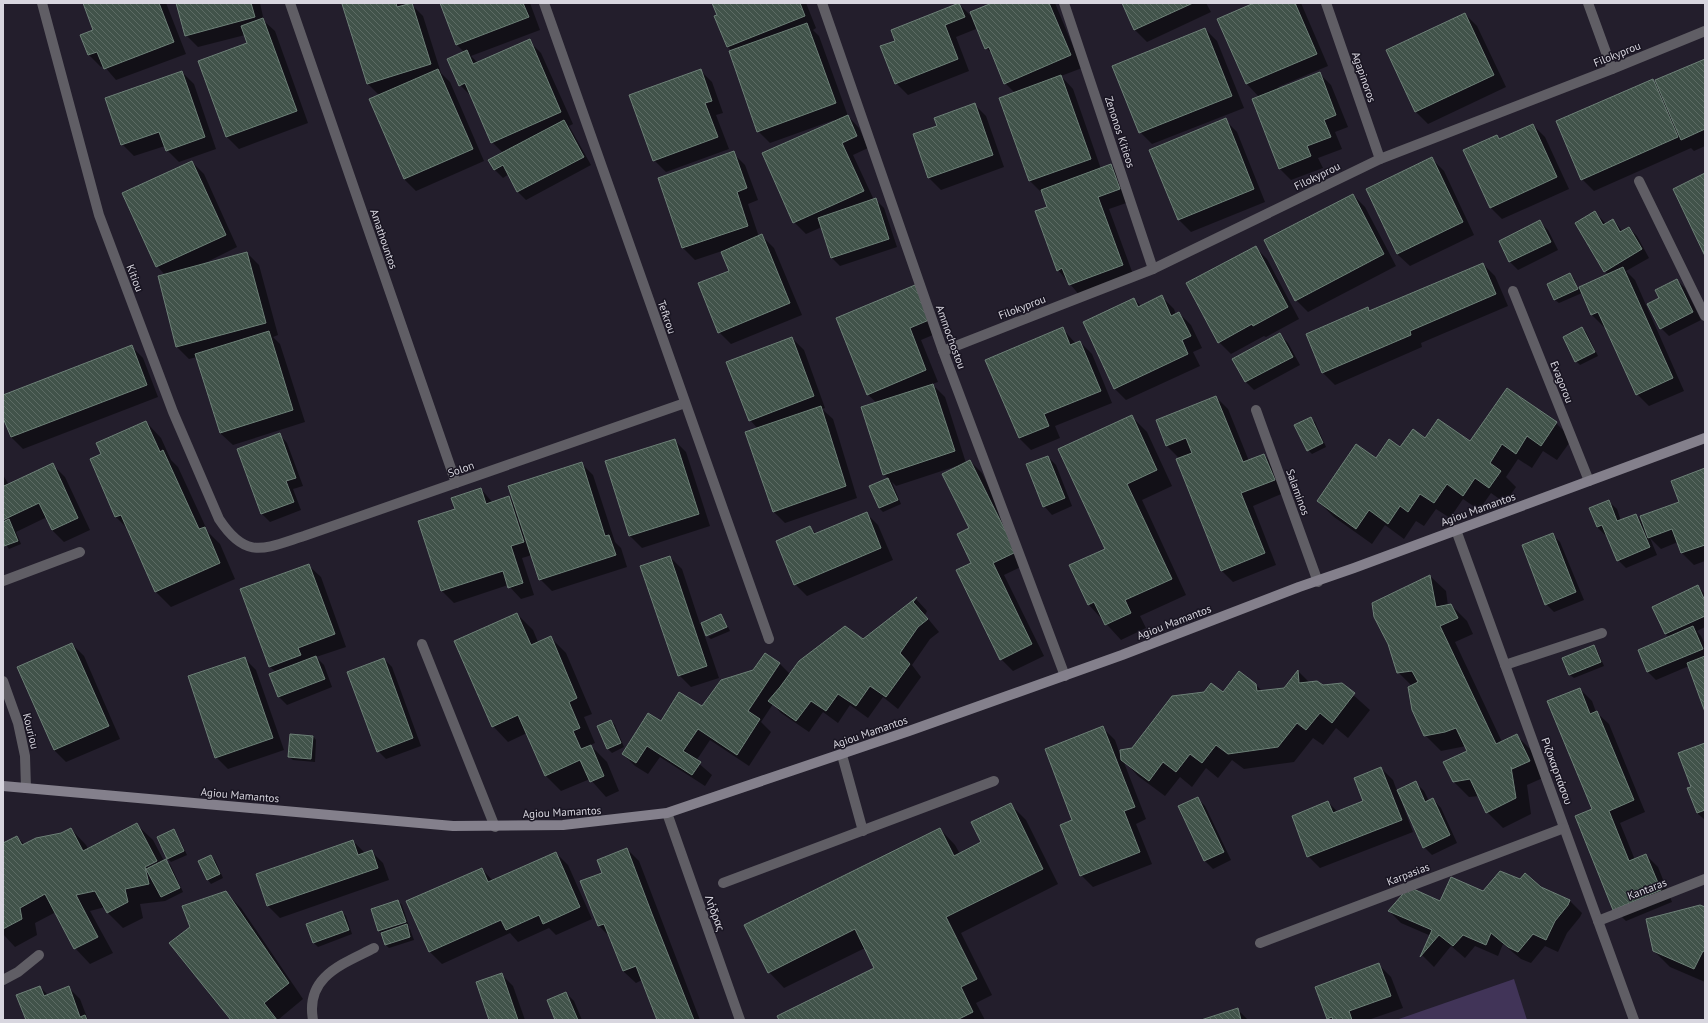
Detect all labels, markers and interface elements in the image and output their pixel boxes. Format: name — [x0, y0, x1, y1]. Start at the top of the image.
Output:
street label: Filokyprou — [1591, 38, 1643, 70]
street label: Agapinoros — [1349, 50, 1379, 105]
street label: Zenonos Kitieos — [1102, 94, 1138, 170]
street label: Filokyprou — [1292, 159, 1342, 193]
street label: Amathountos — [367, 207, 401, 271]
street label: Kitiou — [123, 262, 147, 294]
street label: Filokyprou — [996, 292, 1048, 322]
street label: Tefkrou — [655, 298, 679, 336]
street label: Ammochostou — [933, 303, 969, 371]
street label: Evagorou — [1547, 359, 1577, 405]
street label: Solon — [446, 458, 476, 480]
street label: Salaminos — [1283, 467, 1313, 517]
street label: Agiou Mamantos — [1439, 489, 1518, 529]
street label: Agiou Mamantos — [1135, 601, 1214, 643]
street label: Kouriou — [20, 712, 42, 750]
street label: Agiou Mamantos — [831, 712, 910, 751]
street label: Ριζοκαρπάσου — [1538, 735, 1576, 807]
street label: Agiou Mamantos — [200, 785, 280, 805]
street label: Agiou Mamantos — [522, 803, 602, 821]
street label: Karpasias — [1385, 859, 1432, 889]
street label: Kantaras — [1625, 875, 1669, 903]
street label: Λήδρας — [702, 893, 728, 933]

